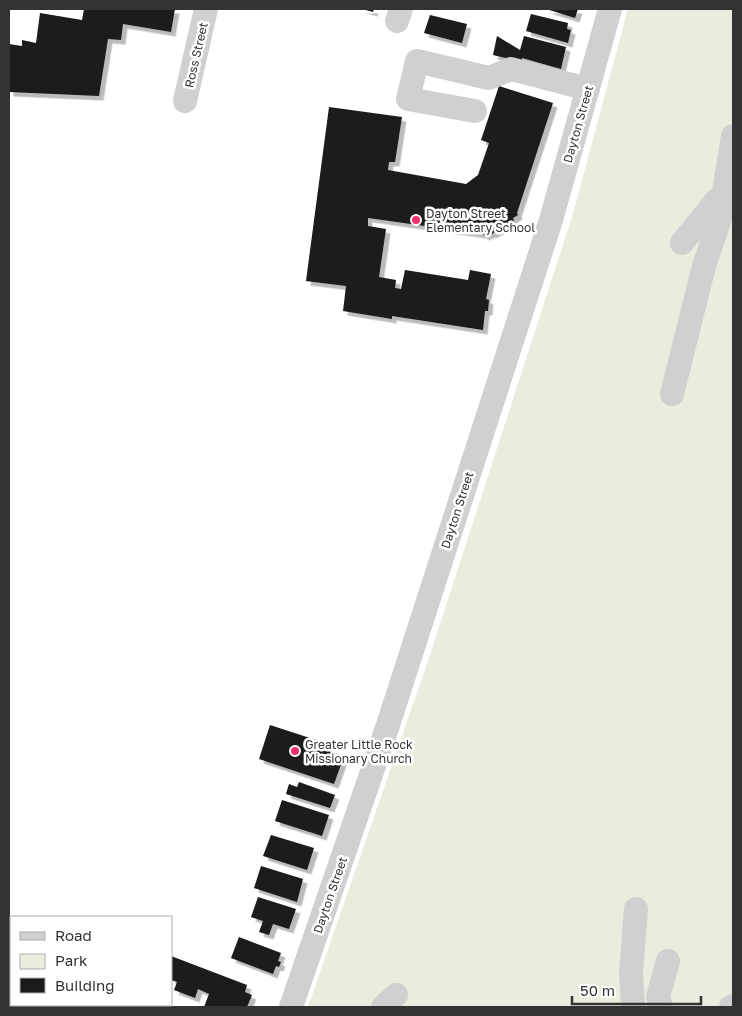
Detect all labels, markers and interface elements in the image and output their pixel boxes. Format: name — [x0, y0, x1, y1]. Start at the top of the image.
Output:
street label: Ross Street — [181, 21, 211, 89]
street label: Dayton Street — [560, 83, 596, 164]
place label: Dayton Street Elementary School — [426, 206, 535, 235]
marker: Dayton Street Elementary School — [410, 214, 422, 226]
street label: Dayton Street — [438, 469, 477, 550]
place label: Greater Little Rock Missionary Church — [305, 737, 413, 766]
marker: Greater Little Rock Missionary Church — [289, 745, 301, 757]
street label: Dayton Street — [310, 855, 350, 935]
legend — [10, 916, 172, 1006]
text: Road — [55, 926, 92, 944]
text: Park — [55, 951, 88, 969]
scale bar — [572, 974, 701, 1006]
text: Building — [55, 976, 115, 994]
text: 50 m — [580, 981, 615, 999]

